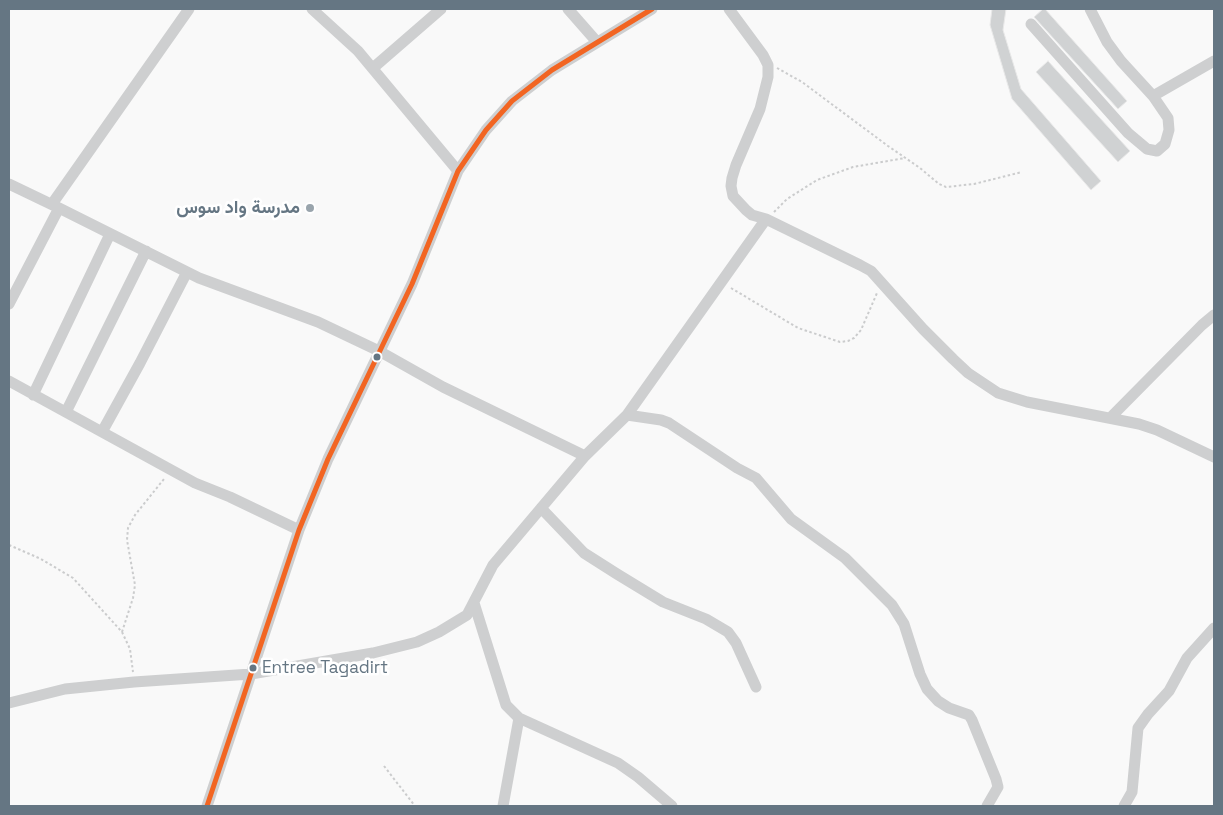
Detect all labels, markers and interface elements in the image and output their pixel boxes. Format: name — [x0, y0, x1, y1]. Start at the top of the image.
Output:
place label: مدرسة واد سوس — [176, 197, 300, 219]
marker: مدرسة واد سوس — [304, 202, 316, 214]
unlabelled marker — [372, 352, 382, 362]
place label: Entree Tagadirt — [262, 658, 388, 678]
marker: Entree Tagadirt — [248, 663, 258, 673]

